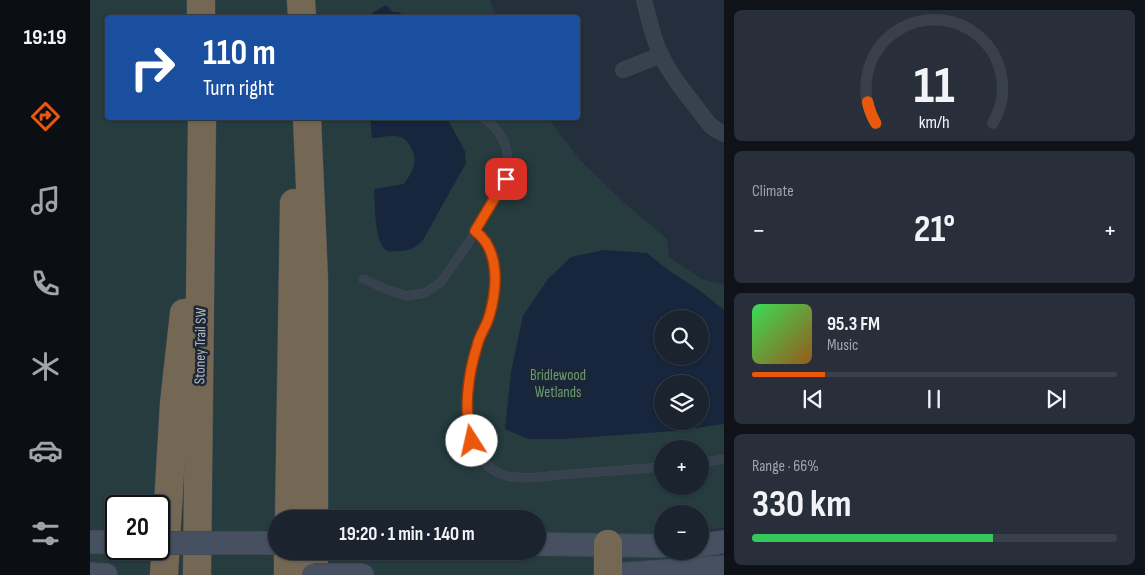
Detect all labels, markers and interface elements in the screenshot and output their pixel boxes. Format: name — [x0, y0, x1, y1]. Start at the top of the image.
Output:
text: 19:19 — [23, 24, 67, 51]
text: 110 m — [203, 32, 276, 75]
icon: right — [120, 35, 185, 100]
text: 11 — [914, 55, 955, 118]
text: Turn right — [203, 75, 274, 102]
icon: directions — [28, 99, 63, 134]
text: km/h — [919, 112, 950, 133]
pin — [485, 158, 527, 200]
icon: arrive — [492, 165, 520, 193]
text: Climate — [752, 182, 794, 201]
icon: music — [28, 183, 63, 218]
text: 21° — [914, 207, 955, 252]
text: − — [752, 214, 766, 247]
text: + — [1103, 214, 1117, 247]
icon: phone — [28, 266, 63, 301]
street label: Stoney Trail SW — [190, 307, 211, 384]
map controls — [654, 310, 709, 560]
button: search — [654, 310, 709, 365]
text: 95.3 FM — [827, 313, 880, 336]
text: Music — [827, 336, 858, 355]
icon: climate — [28, 349, 63, 384]
park label: Bridlewood Wetlands — [530, 366, 586, 402]
button: layers — [654, 375, 709, 430]
icon: previous — [799, 385, 827, 413]
icon: pause — [920, 385, 948, 413]
icon: next — [1042, 385, 1070, 413]
position arrow — [445, 414, 497, 466]
icon: car — [28, 433, 63, 468]
button: + — [654, 440, 709, 495]
text: Range · 66% — [752, 457, 819, 476]
text: 330 km — [752, 482, 851, 527]
speed limit sign: 20 — [105, 495, 170, 560]
button: − — [654, 505, 709, 560]
icon: filters — [28, 516, 63, 551]
text: 19:20 · 1 min · 140 m — [339, 523, 475, 546]

